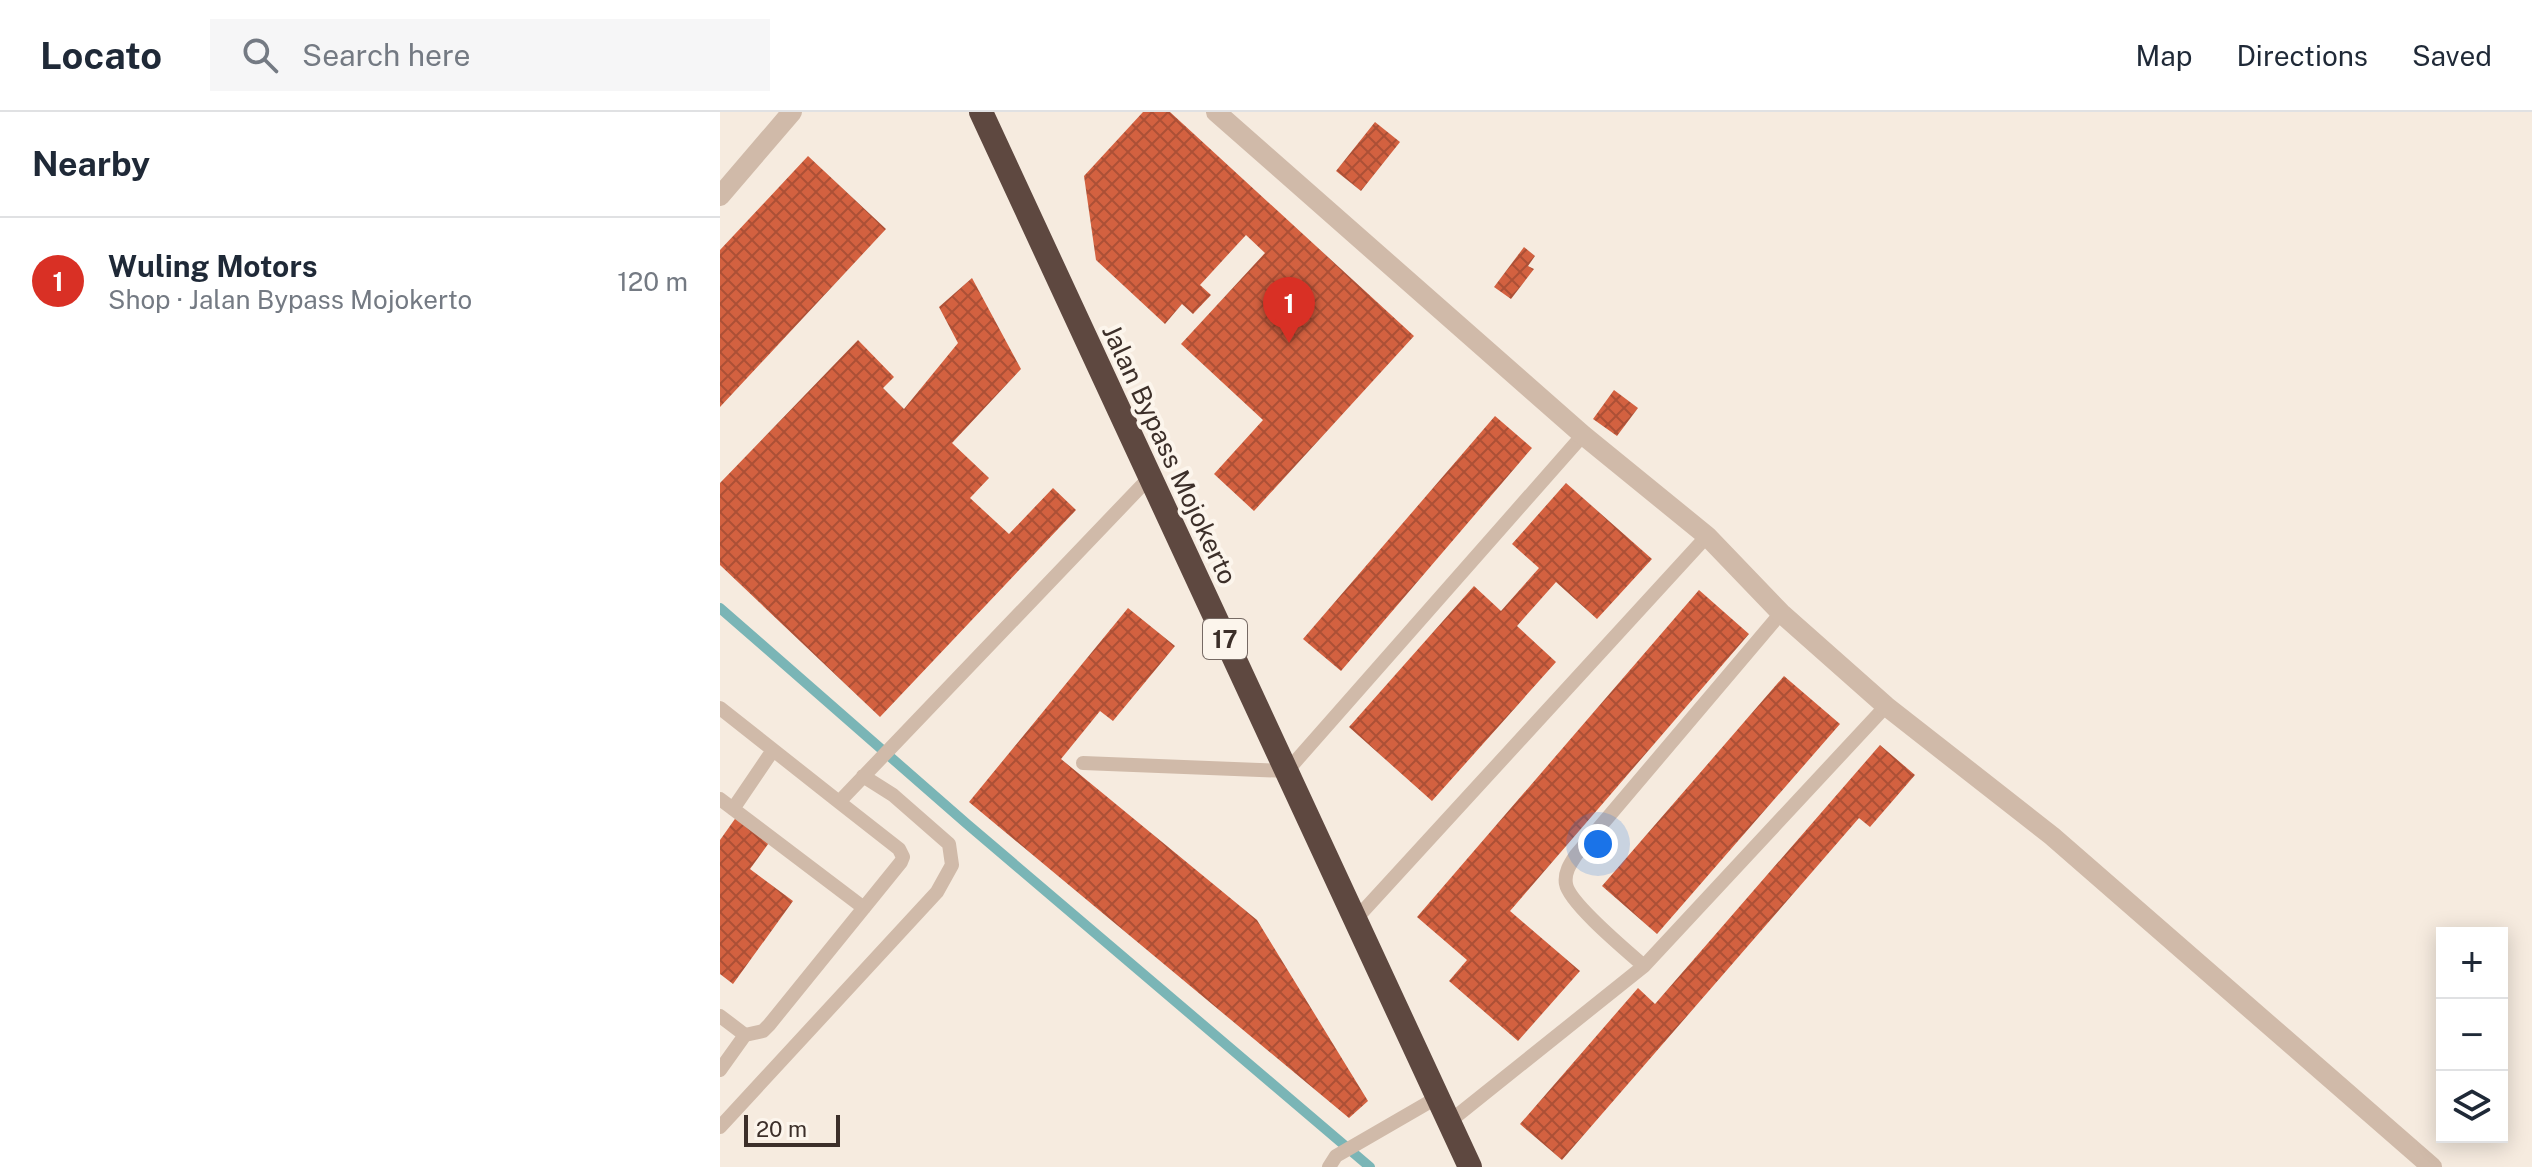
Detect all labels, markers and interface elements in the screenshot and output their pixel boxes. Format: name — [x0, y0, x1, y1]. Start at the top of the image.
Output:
search box — [210, 19, 770, 91]
text: Locato — [40, 33, 162, 78]
icon: search — [238, 33, 282, 77]
text: Search here — [302, 37, 470, 73]
text: Map — [2136, 39, 2192, 72]
text: Directions — [2236, 39, 2368, 72]
text: Saved — [2412, 39, 2492, 72]
text: Nearby — [32, 144, 150, 184]
text: Wuling Motors — [108, 248, 318, 284]
text: 1 — [52, 266, 64, 297]
text: 120 m — [617, 266, 688, 297]
pin: 1 — [1263, 277, 1315, 343]
text: Shop · Jalan Bypass Mojokerto — [108, 284, 472, 315]
street label: Jalan Bypass Mojokerto — [1096, 319, 1244, 589]
road number: 17 — [1203, 619, 1247, 659]
your location — [1578, 824, 1618, 864]
map controls — [2436, 927, 2508, 1143]
button: + — [2436, 927, 2508, 999]
button: − — [2436, 999, 2508, 1071]
button: layers — [2436, 1071, 2508, 1143]
scale bar — [744, 1111, 840, 1147]
text: 20 m — [756, 1116, 807, 1142]

